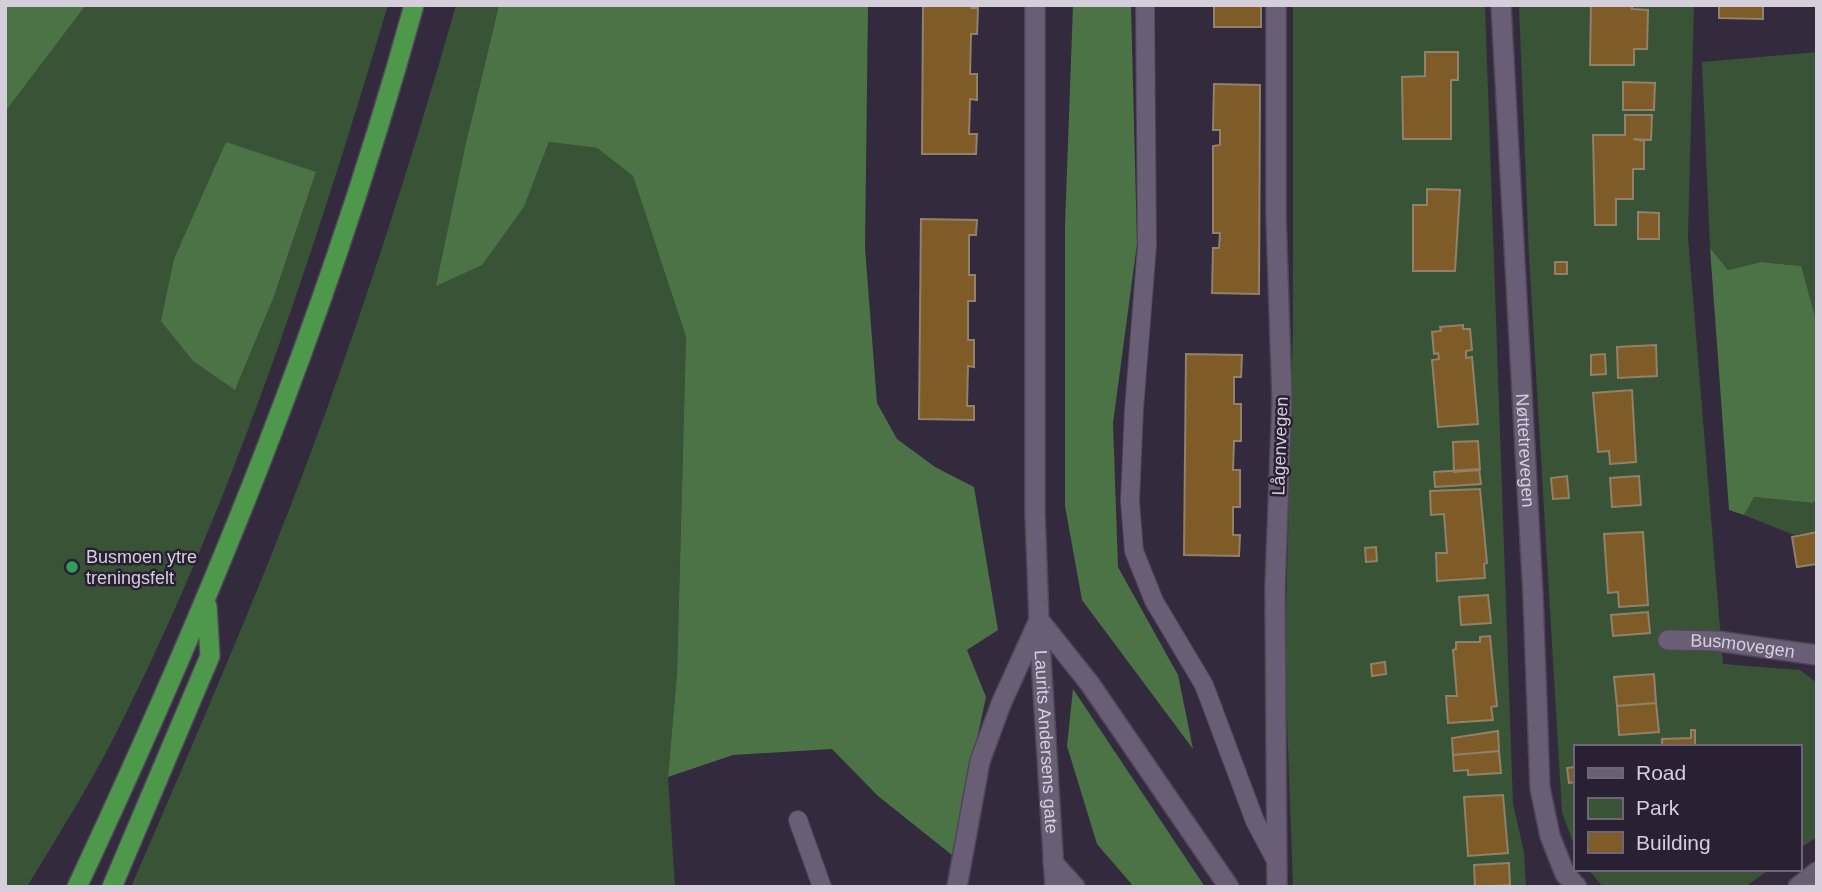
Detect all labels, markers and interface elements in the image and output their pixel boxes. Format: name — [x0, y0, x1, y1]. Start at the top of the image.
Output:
street label: Nøttetrevegen — [1512, 393, 1538, 508]
street label: Lågenvegen — [1268, 396, 1292, 496]
place label: Busmoen ytre treningsfelt — [86, 547, 197, 588]
marker: Busmoen ytre treningsfelt — [64, 559, 80, 575]
street label: Busmovegen — [1690, 630, 1796, 662]
street label: Laurits Andersens gate — [1031, 649, 1062, 834]
legend — [1574, 745, 1801, 871]
text: Road — [1636, 761, 1686, 784]
text: Park — [1636, 796, 1680, 819]
text: Building — [1636, 831, 1711, 854]

